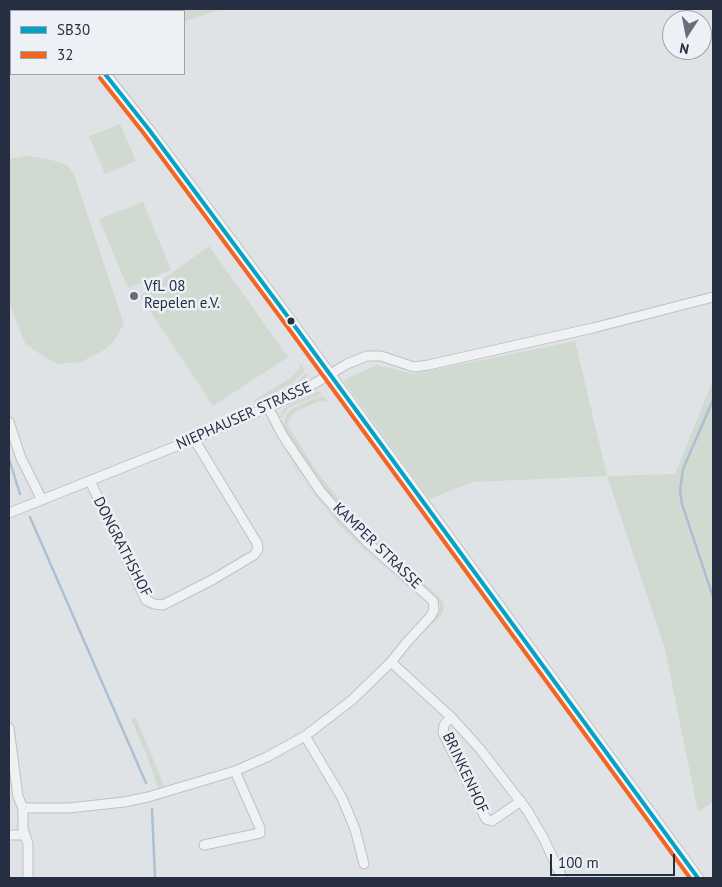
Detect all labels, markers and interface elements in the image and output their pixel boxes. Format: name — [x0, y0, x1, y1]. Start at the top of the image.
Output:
legend — [10, 10, 185, 75]
north arrow — [662, 10, 712, 60]
text: SB30 — [57, 20, 90, 39]
text: N — [678, 39, 691, 58]
text: 32 — [57, 45, 73, 64]
place label: VfL 08 Repelen e.V. — [144, 278, 220, 313]
marker: VfL 08 Repelen e.V. — [128, 290, 140, 302]
unlabelled marker — [286, 316, 296, 326]
street label: NIEPHAUSER STRASSE — [174, 378, 314, 454]
street label: DONGRATHSHOF — [89, 494, 155, 600]
street label: KAMPER STRASSE — [329, 499, 425, 593]
street label: BRINKENHOF — [438, 730, 492, 816]
scale bar — [552, 844, 677, 876]
text: 100 m — [558, 853, 599, 872]

